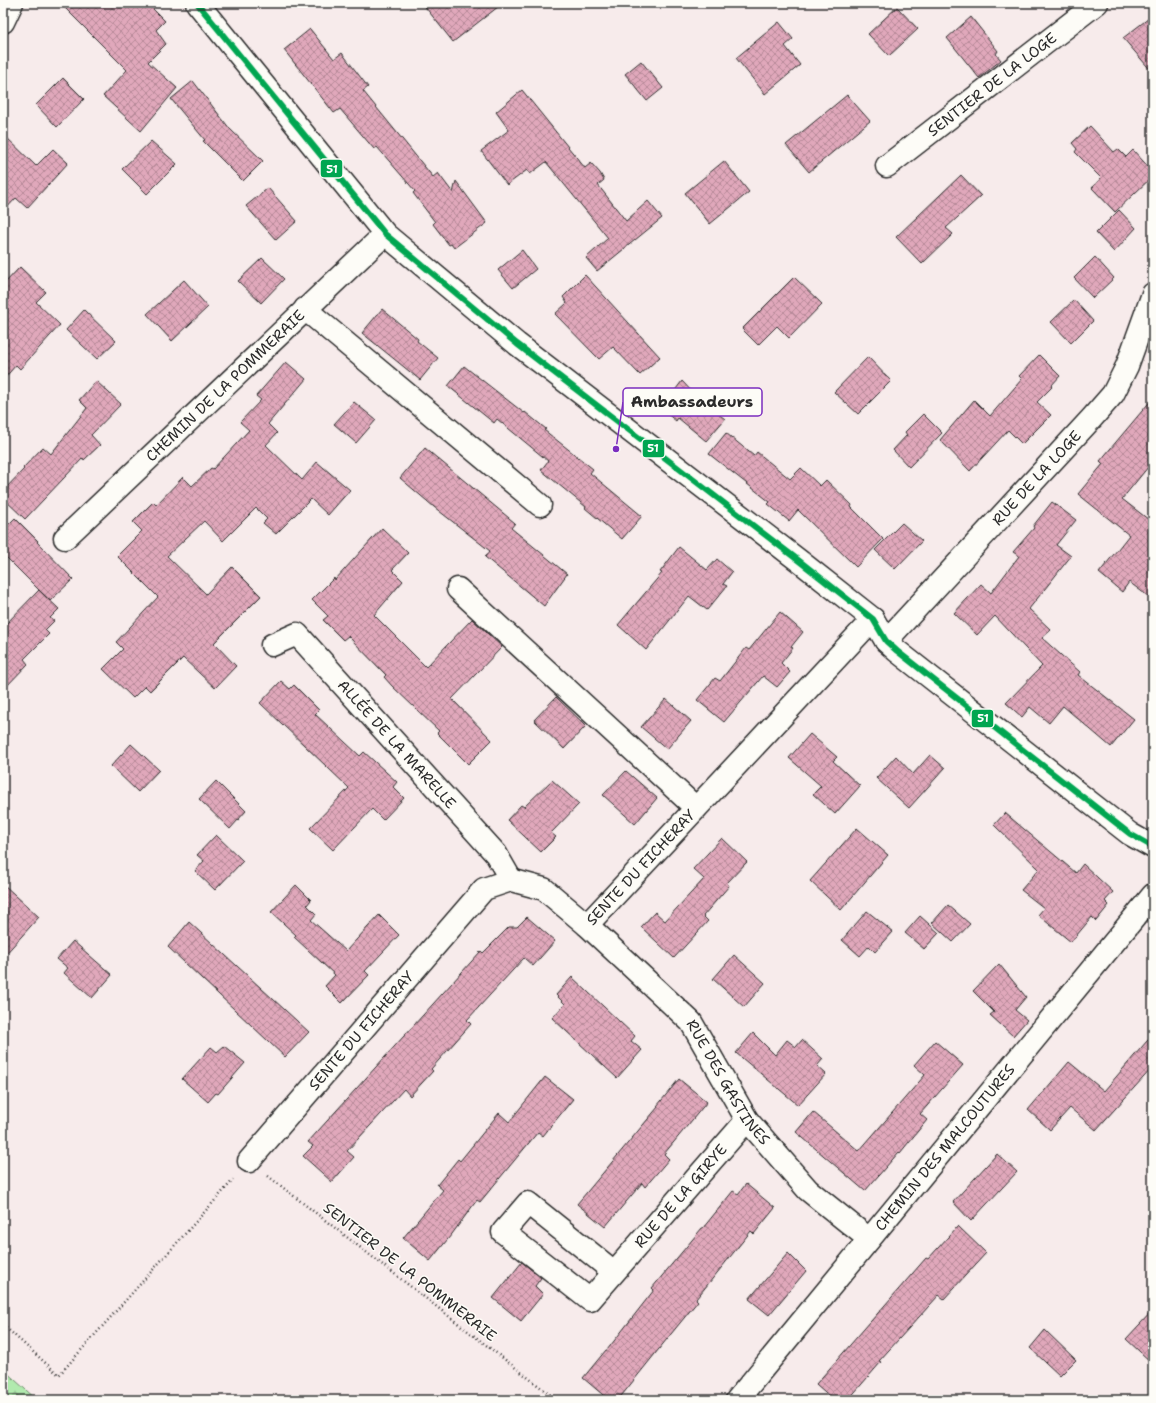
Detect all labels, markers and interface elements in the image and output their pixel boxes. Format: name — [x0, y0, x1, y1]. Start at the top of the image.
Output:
street label: SENTIER DE LA LOGE — [923, 28, 1061, 141]
line badge: 51 — [320, 159, 343, 178]
text: 51 — [326, 162, 338, 177]
street label: CHEMIN DE LA POMMERAIE — [141, 305, 309, 466]
callout: Ambassadeurs — [623, 388, 762, 416]
text: Ambassadeurs — [631, 391, 753, 412]
street label: RUE DE LA LOGE — [988, 426, 1086, 530]
line badge: 51 — [642, 439, 665, 458]
text: 51 — [647, 441, 659, 456]
street label: ALLÉE DE LA MARELLE — [333, 675, 460, 813]
line badge: 51 — [971, 709, 994, 728]
text: 51 — [977, 711, 989, 726]
street label: SENTE DU FICHERAY — [582, 805, 700, 930]
street label: SENTE DU FICHERAY — [304, 967, 419, 1095]
street label: RUE DES GASTINES — [682, 1016, 774, 1149]
street label: CHEMIN DES MALCOUTURES — [870, 1060, 1019, 1235]
street label: RUE DE LA GIRYE — [630, 1140, 732, 1252]
street label: SENTIER DE LA POMMERAIE — [319, 1198, 501, 1346]

